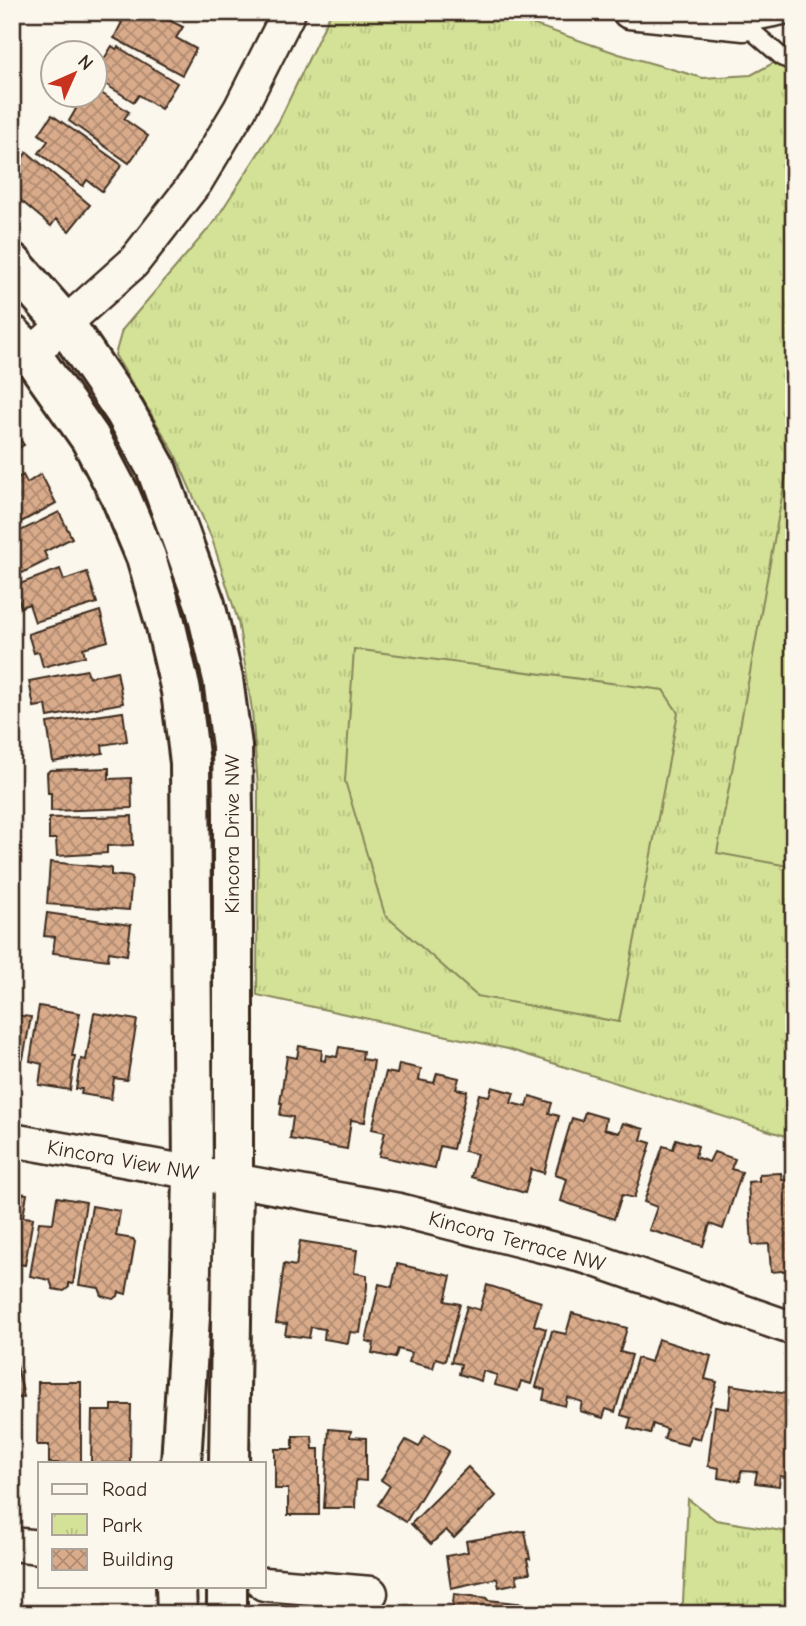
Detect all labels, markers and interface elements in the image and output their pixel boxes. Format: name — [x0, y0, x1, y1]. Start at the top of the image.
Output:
north arrow — [38, 38, 108, 108]
text: N — [73, 51, 97, 75]
street label: Kincora Drive NW — [220, 754, 244, 914]
street label: Kincora View NW — [45, 1135, 201, 1185]
street label: Kincora Terrace NW — [426, 1206, 609, 1276]
legend — [38, 1462, 266, 1588]
text: Road — [102, 1477, 147, 1501]
text: Park — [102, 1513, 142, 1537]
text: Building — [102, 1547, 174, 1571]

